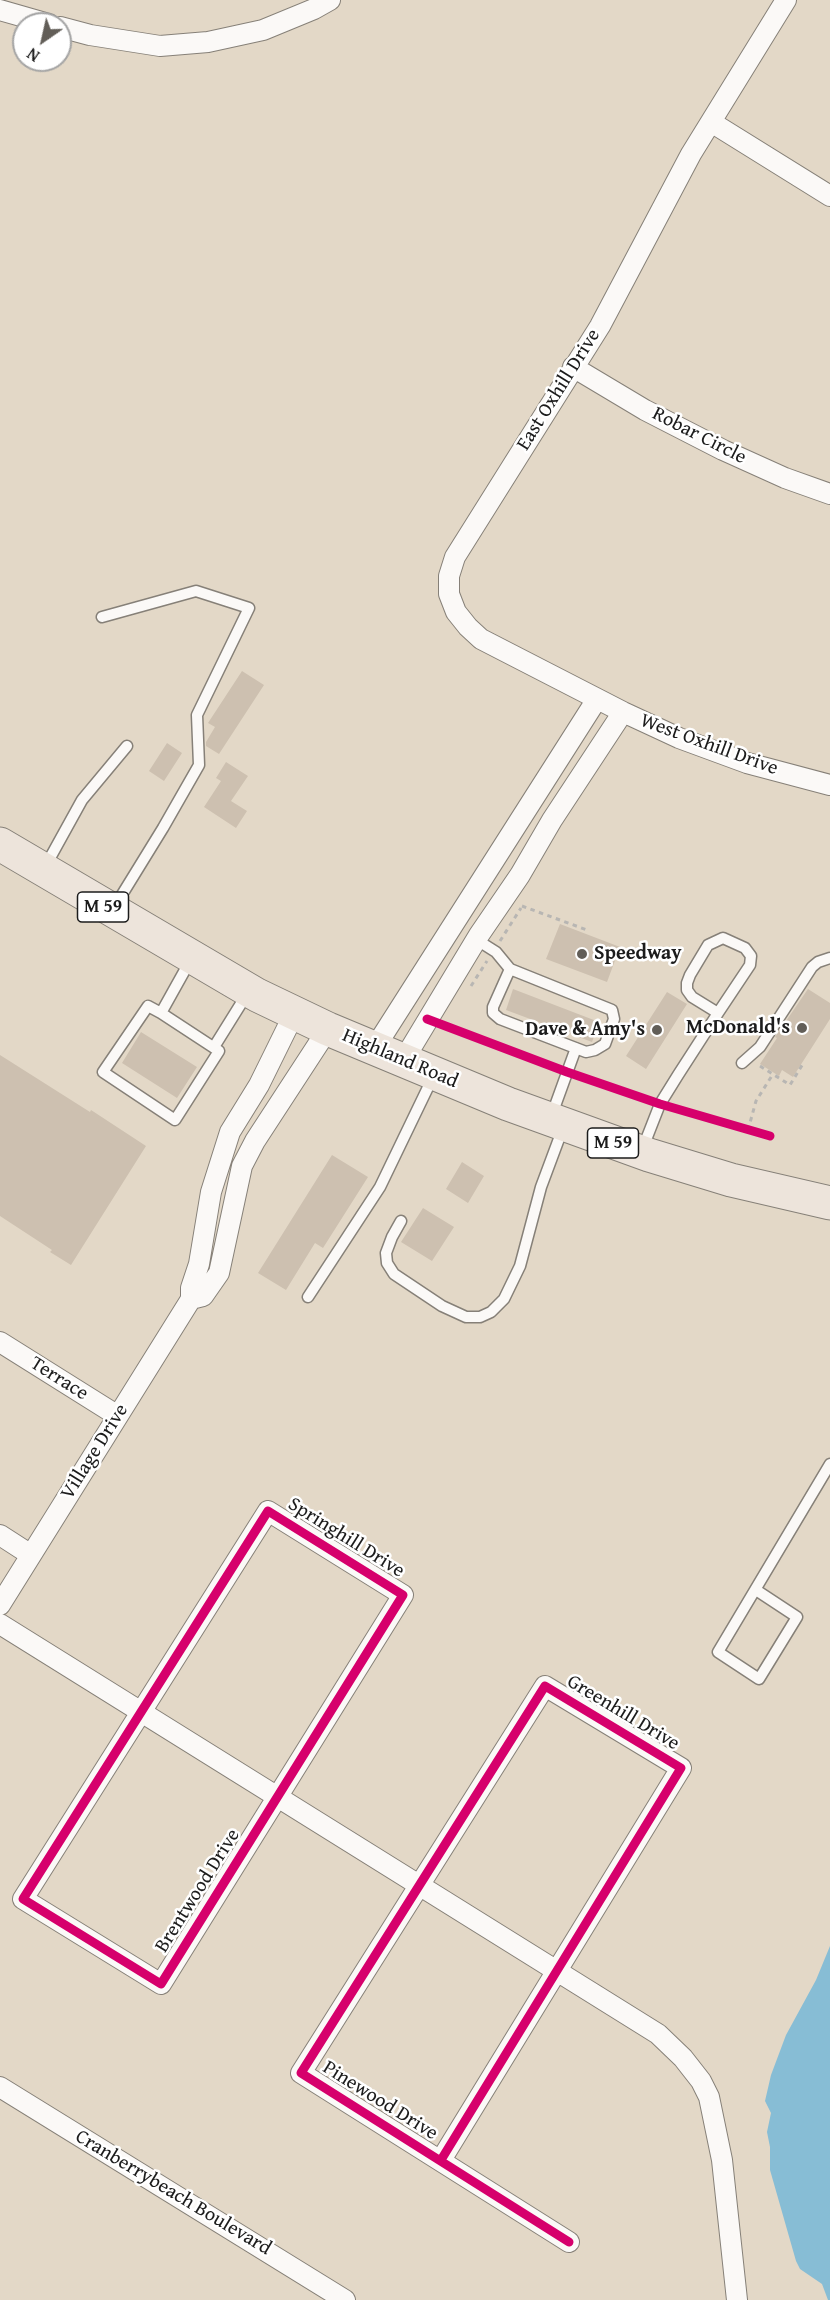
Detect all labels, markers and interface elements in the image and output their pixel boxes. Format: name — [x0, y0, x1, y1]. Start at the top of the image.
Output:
north arrow — [12, 12, 72, 72]
text: N — [22, 42, 44, 68]
street label: East Oxhill Drive — [512, 325, 606, 455]
street label: Robar Circle — [648, 402, 750, 470]
street label: West Oxhill Drive — [637, 709, 781, 781]
road number: M 59 — [78, 892, 128, 922]
place label: Speedway — [594, 942, 682, 966]
marker: Speedway — [575, 947, 589, 961]
place label: McDonald's — [686, 1016, 790, 1040]
place label: Dave & Amy's — [525, 1018, 645, 1042]
marker: McDonald's — [795, 1021, 809, 1035]
marker: Dave & Amy's — [650, 1023, 664, 1037]
street label: Highland Road — [339, 1024, 461, 1094]
road number: M 59 — [588, 1128, 638, 1158]
street label: Terrace — [26, 1352, 92, 1406]
street label: Village Drive — [56, 1400, 134, 1504]
street label: Springhill Drive — [283, 1493, 409, 1583]
street label: Greenhill Drive — [562, 1670, 684, 1756]
street label: Brentwood Drive — [150, 1825, 246, 1957]
street label: Pinewood Drive — [318, 2056, 442, 2146]
street label: Cranberrybeach Boulevard — [71, 2125, 275, 2261]

